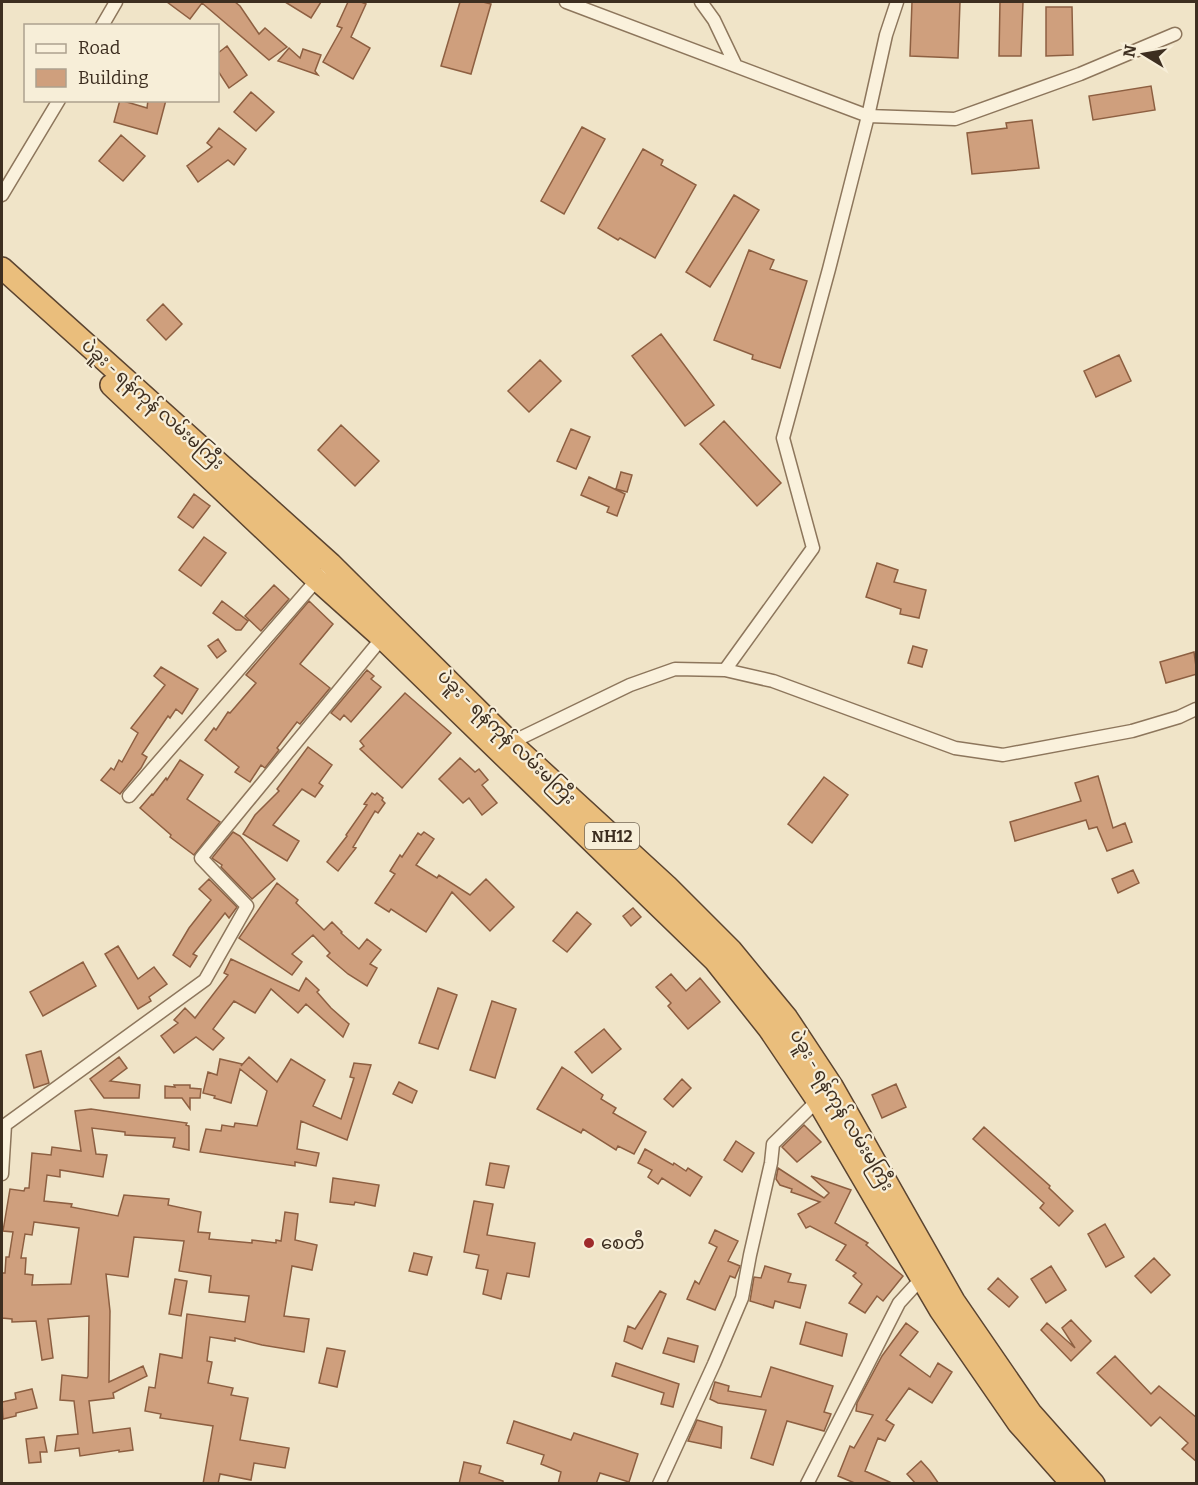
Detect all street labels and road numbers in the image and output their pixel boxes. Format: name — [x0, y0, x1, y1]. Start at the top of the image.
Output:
street label: ပဲခူး - ရန်ကုန် လမ်းမကြီး — [75, 332, 231, 477]
street label: ပဲခူး - ရန်ကုန် လမ်းမကြီး — [430, 663, 583, 812]
road number: NH12 — [585, 823, 639, 849]
street label: ပဲခူး - ရန်ကုန် လမ်းမကြီး — [782, 1024, 901, 1197]

